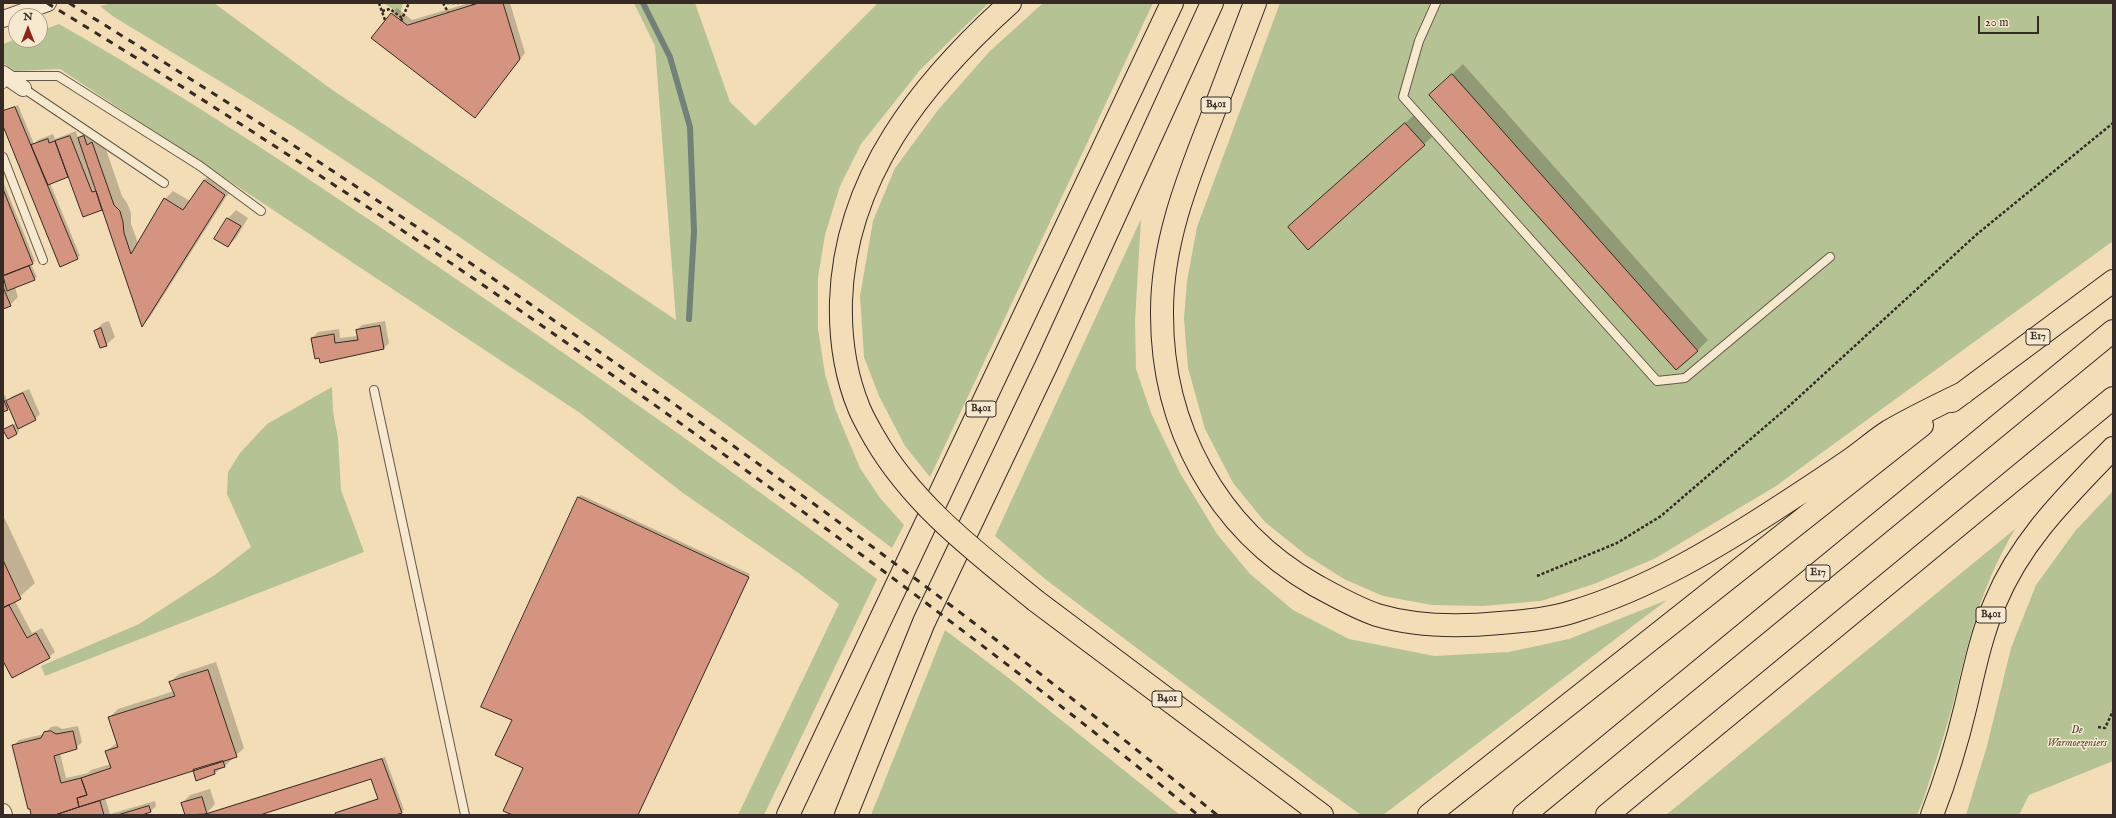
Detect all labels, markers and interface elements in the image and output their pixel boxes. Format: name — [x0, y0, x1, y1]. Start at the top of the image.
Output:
north arrow — [8, 8, 48, 48]
scale bar — [1980, 8, 2041, 34]
text: N — [23, 10, 33, 24]
text: 20 m — [1985, 15, 2008, 30]
road number: B401 — [1201, 97, 1231, 113]
road number: E17 — [2026, 329, 2050, 345]
road number: B401 — [966, 401, 996, 417]
road number: E17 — [1806, 565, 1830, 581]
road number: B401 — [1976, 607, 2006, 623]
road number: B401 — [1152, 691, 1182, 707]
park label: De Warmoezeniers — [2047, 724, 2107, 750]

